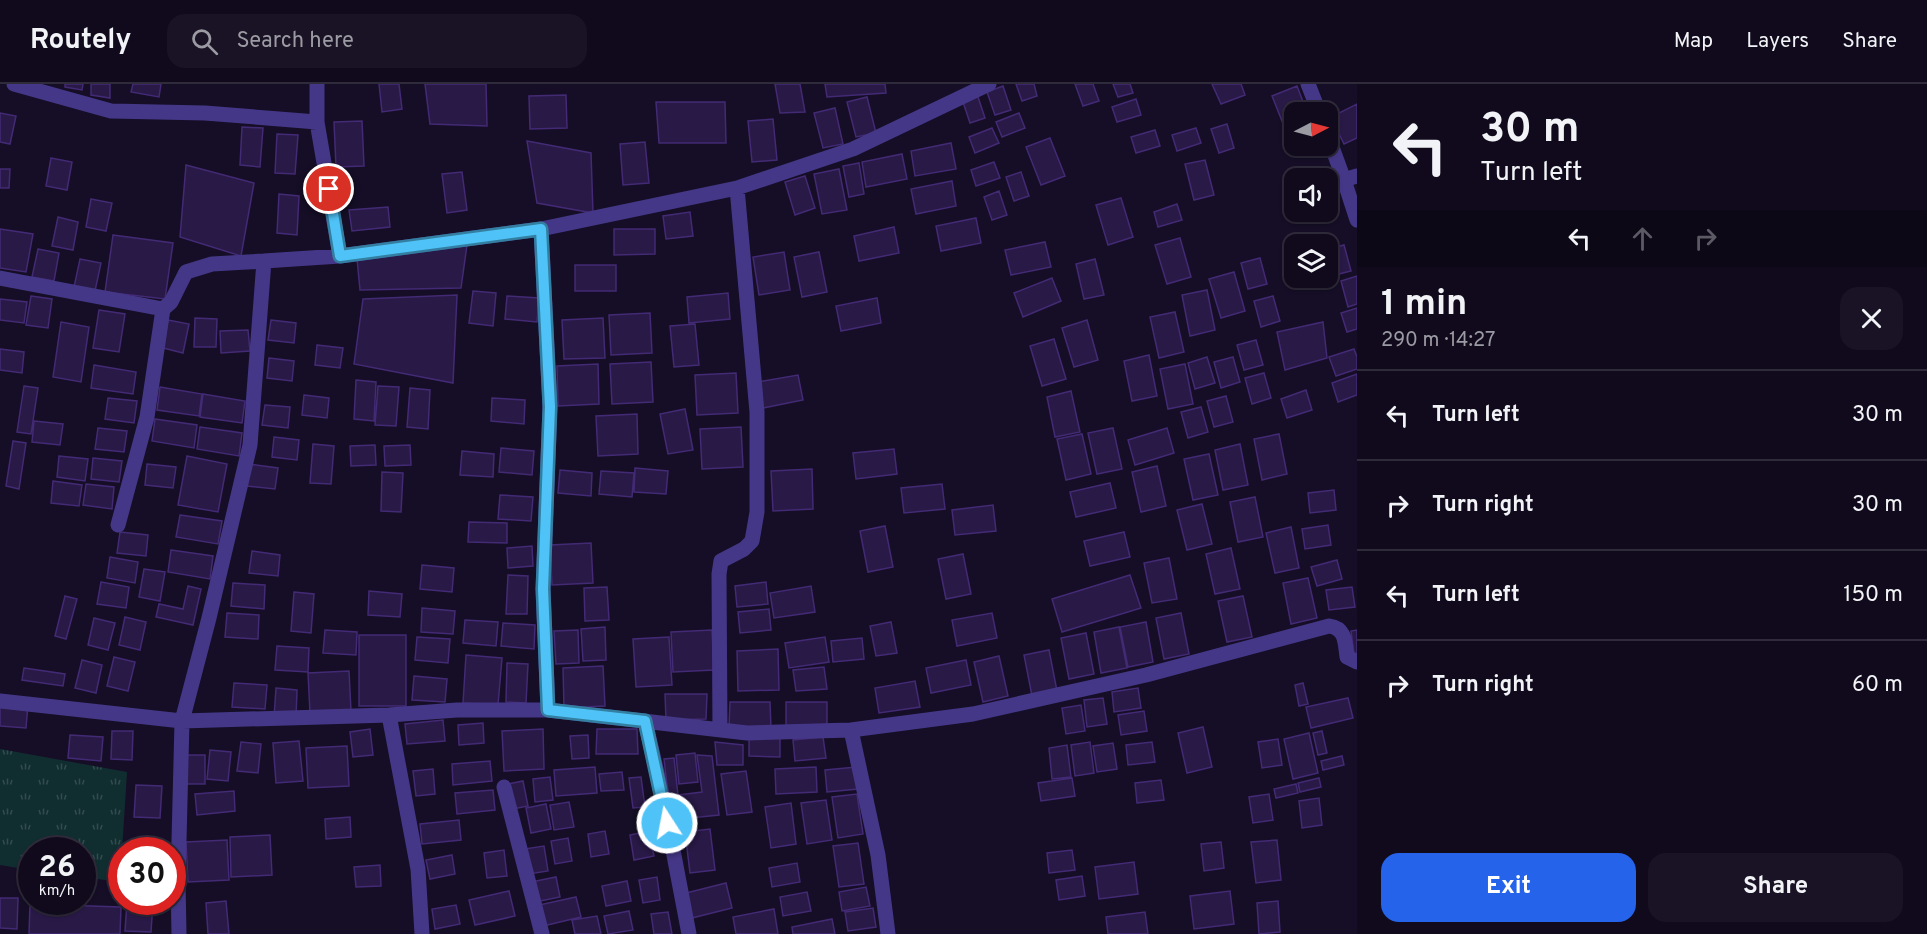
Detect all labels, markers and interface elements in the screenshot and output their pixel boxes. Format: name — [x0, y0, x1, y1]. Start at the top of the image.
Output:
search box — [167, 14, 587, 68]
text: Routely — [30, 23, 131, 59]
icon: search — [188, 25, 221, 58]
text: Search here — [236, 28, 354, 55]
text: Map — [1674, 28, 1713, 55]
text: Layers — [1746, 28, 1809, 55]
text: Share — [1842, 28, 1897, 55]
north arrow — [1284, 102, 1338, 156]
map controls — [1284, 102, 1338, 288]
text: 30 m — [1480, 104, 1579, 157]
icon: left — [1381, 108, 1459, 186]
text: Turn left — [1480, 156, 1582, 190]
pin — [303, 163, 354, 214]
button: sound — [1284, 168, 1338, 222]
icon: arrive — [312, 172, 345, 205]
icon: left — [1563, 222, 1596, 255]
icon: ahead — [1626, 222, 1659, 255]
icon: right — [1689, 222, 1722, 255]
button: layers — [1284, 234, 1338, 288]
text: 1 min — [1381, 282, 1467, 328]
button: close — [1840, 287, 1903, 350]
text: 290 m · 14:27 — [1381, 328, 1495, 354]
icon: left — [1381, 399, 1414, 432]
text: Turn left — [1432, 402, 1520, 429]
text: 30 m — [1852, 402, 1903, 429]
icon: right — [1381, 489, 1414, 522]
text: Turn right — [1432, 492, 1534, 519]
text: 30 m — [1852, 492, 1903, 519]
icon: left — [1381, 579, 1414, 612]
text: Turn left — [1432, 582, 1520, 609]
text: 150 m — [1843, 582, 1903, 609]
icon: right — [1381, 669, 1414, 702]
text: Turn right — [1432, 672, 1534, 699]
text: 60 m — [1852, 672, 1903, 699]
position arrow — [635, 791, 699, 855]
speed limit sign: 30 — [108, 837, 186, 915]
text: 26 — [39, 850, 75, 887]
button: Exit — [1381, 853, 1636, 922]
button: Share — [1648, 853, 1903, 922]
text: km/h — [39, 882, 75, 901]

